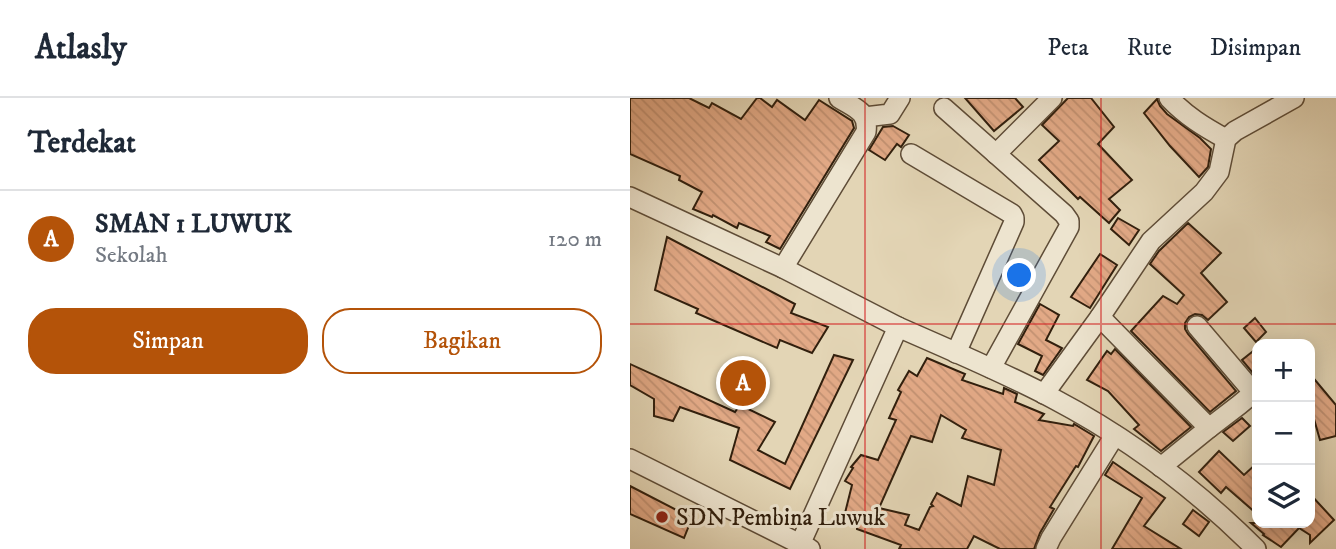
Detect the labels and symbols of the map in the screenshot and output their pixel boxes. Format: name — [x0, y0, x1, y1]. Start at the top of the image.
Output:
your location — [1002, 258, 1036, 292]
pin: A — [720, 357, 766, 409]
place label: SDN Pembina Luwuk — [676, 503, 886, 533]
marker: SDN Pembina Luwuk — [654, 509, 670, 525]

